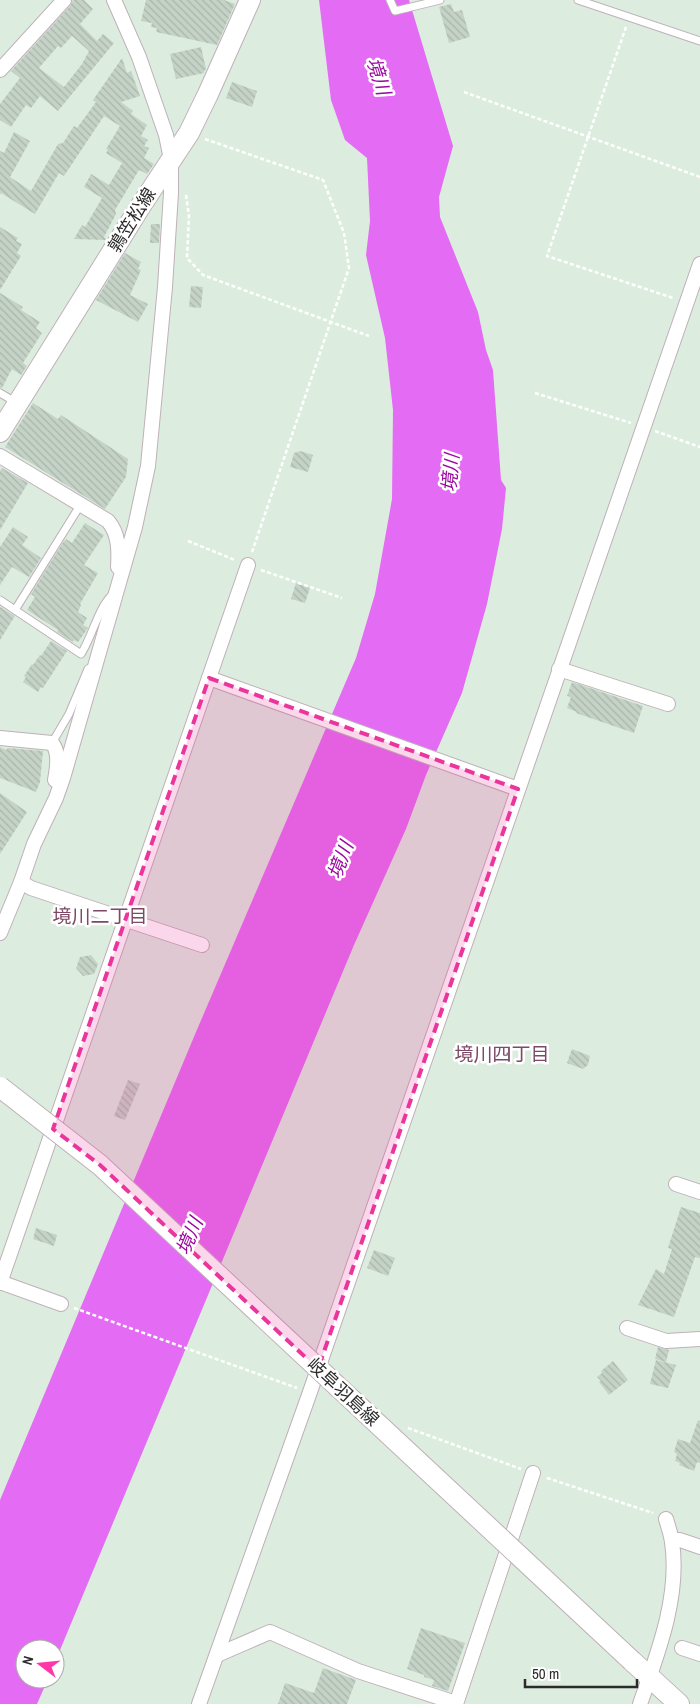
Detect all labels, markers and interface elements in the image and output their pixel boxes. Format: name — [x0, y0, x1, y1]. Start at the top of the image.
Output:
water label: 境川 — [361, 54, 398, 100]
street label: 鶉笠松線 — [102, 183, 161, 257]
water label: 境川 — [435, 451, 465, 493]
water label: 境川 — [321, 836, 360, 882]
district label: 境川二丁目 — [52, 903, 148, 929]
district label: 境川四丁目 — [454, 1041, 550, 1067]
water label: 境川 — [170, 1212, 209, 1259]
street label: 岐阜羽島線 — [302, 1352, 385, 1431]
north arrow — [15, 1639, 65, 1689]
text: N — [18, 1654, 37, 1667]
scale bar — [525, 1656, 638, 1688]
text: 50 m — [532, 1663, 559, 1684]

